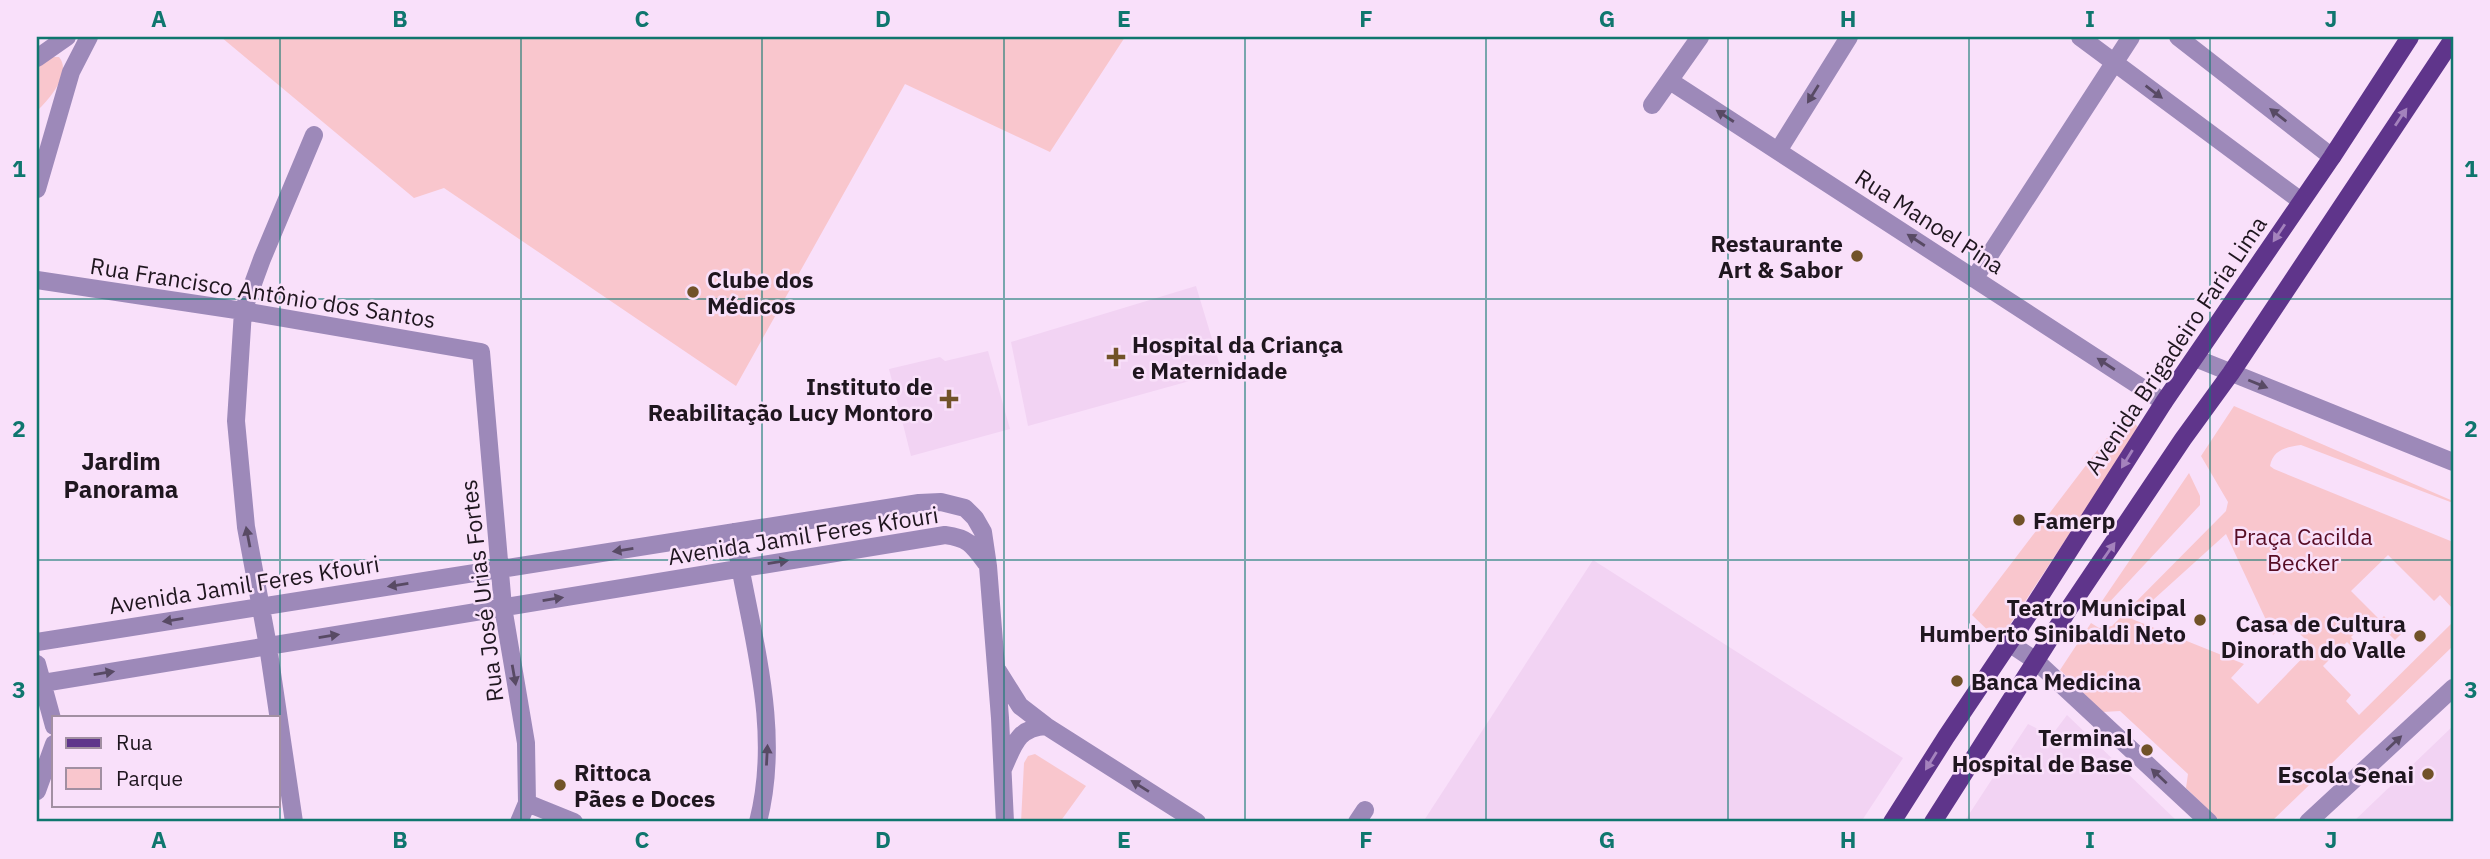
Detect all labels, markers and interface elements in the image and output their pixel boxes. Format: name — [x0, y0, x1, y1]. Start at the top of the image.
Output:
text: A — [151, 3, 167, 33]
text: B — [392, 3, 408, 33]
text: C — [635, 3, 650, 33]
text: D — [875, 3, 891, 33]
text: E — [1117, 3, 1131, 33]
text: F — [1359, 3, 1373, 33]
text: G — [1599, 3, 1615, 33]
text: H — [1840, 3, 1856, 33]
text: I — [2085, 3, 2095, 33]
text: J — [2325, 3, 2337, 33]
one-way arrow — [1807, 84, 1820, 103]
one-way arrow — [2145, 85, 2163, 100]
one-way arrow — [2270, 107, 2288, 122]
one-way arrow — [2395, 107, 2408, 127]
one-way arrow — [1715, 110, 1735, 123]
text: 1 — [12, 153, 26, 183]
text: 1 — [2464, 153, 2478, 183]
street label: Rua Manoel Pina — [1850, 162, 2010, 280]
street label: Avenida Brigadeiro Faria Lima — [2077, 210, 2273, 480]
one-way arrow — [2272, 224, 2286, 242]
place label: Restaurante Art & Sabor — [1710, 228, 1843, 284]
one-way arrow — [1906, 234, 1925, 247]
marker: Restaurante Art & Sabor — [1849, 248, 1865, 264]
street label: Rua Francisco Antônio dos Santos — [88, 250, 438, 334]
place label: Clube dos Médicos — [707, 264, 814, 320]
marker: Clube dos Médicos — [685, 284, 701, 300]
place label: Hospital da Criança e Maternidade — [1132, 329, 1343, 385]
marker: Hospital da Criança e Maternidade — [1106, 347, 1126, 367]
one-way arrow — [2097, 358, 2116, 371]
place label: Instituto de Reabilitação Lucy Montoro — [648, 371, 933, 427]
one-way arrow — [2248, 378, 2269, 389]
marker: Instituto de Reabilitação Lucy Montoro — [939, 389, 959, 409]
text: 2 — [12, 413, 26, 443]
text: 2 — [2464, 413, 2478, 443]
district label: Jardim Panorama — [63, 445, 179, 505]
one-way arrow — [2121, 450, 2134, 469]
street label: Rua José Urias Fortes — [452, 478, 510, 704]
street label: Avenida Jamil Feres Kfouri — [666, 499, 940, 571]
place label: Famerp — [2033, 505, 2115, 535]
marker: Famerp — [2011, 512, 2027, 528]
park label: Praça Cacilda Becker — [2233, 521, 2373, 577]
one-way arrow — [243, 526, 254, 548]
one-way arrow — [2102, 542, 2116, 560]
one-way arrow — [612, 545, 634, 556]
street label: Avenida Jamil Feres Kfouri — [107, 548, 381, 620]
one-way arrow — [767, 556, 789, 567]
one-way arrow — [387, 580, 409, 591]
place label: Teatro Municipal Humberto Sinibaldi Neto — [1919, 592, 2186, 648]
one-way arrow — [542, 593, 564, 604]
place label: Casa de Cultura Dinorath do Valle — [2221, 608, 2406, 664]
marker: Teatro Municipal Humberto Sinibaldi Neto — [2192, 612, 2208, 628]
one-way arrow — [162, 615, 184, 626]
marker: Casa de Cultura Dinorath do Valle — [2412, 628, 2428, 644]
one-way arrow — [318, 630, 340, 641]
one-way arrow — [509, 664, 520, 686]
place label: Banca Medicina — [1971, 666, 2141, 696]
one-way arrow — [93, 667, 115, 678]
marker: Banca Medicina — [1949, 673, 1965, 689]
text: 3 — [12, 674, 26, 704]
text: 3 — [2464, 674, 2478, 704]
legend — [52, 716, 280, 806]
place label: Terminal Hospital de Base — [1952, 722, 2133, 778]
text: Rua — [116, 728, 153, 756]
one-way arrow — [2385, 735, 2402, 751]
marker: Terminal Hospital de Base — [2139, 742, 2155, 758]
one-way arrow — [762, 744, 773, 766]
one-way arrow — [1924, 751, 1937, 771]
place label: Rittoca Pães e Doces — [574, 757, 715, 813]
place label: Escola Senai — [2278, 759, 2414, 789]
text: Parque — [116, 764, 183, 792]
marker: Escola Senai — [2420, 766, 2436, 782]
one-way arrow — [2151, 768, 2168, 784]
marker: Rittoca Pães e Doces — [552, 777, 568, 793]
one-way arrow — [1130, 779, 1150, 792]
text: A — [151, 824, 167, 854]
text: B — [392, 824, 408, 854]
text: C — [635, 824, 650, 854]
text: D — [875, 824, 891, 854]
text: E — [1117, 824, 1131, 854]
text: F — [1359, 824, 1373, 854]
text: G — [1599, 824, 1615, 854]
text: H — [1840, 824, 1856, 854]
text: I — [2085, 824, 2095, 854]
text: J — [2325, 824, 2337, 854]

